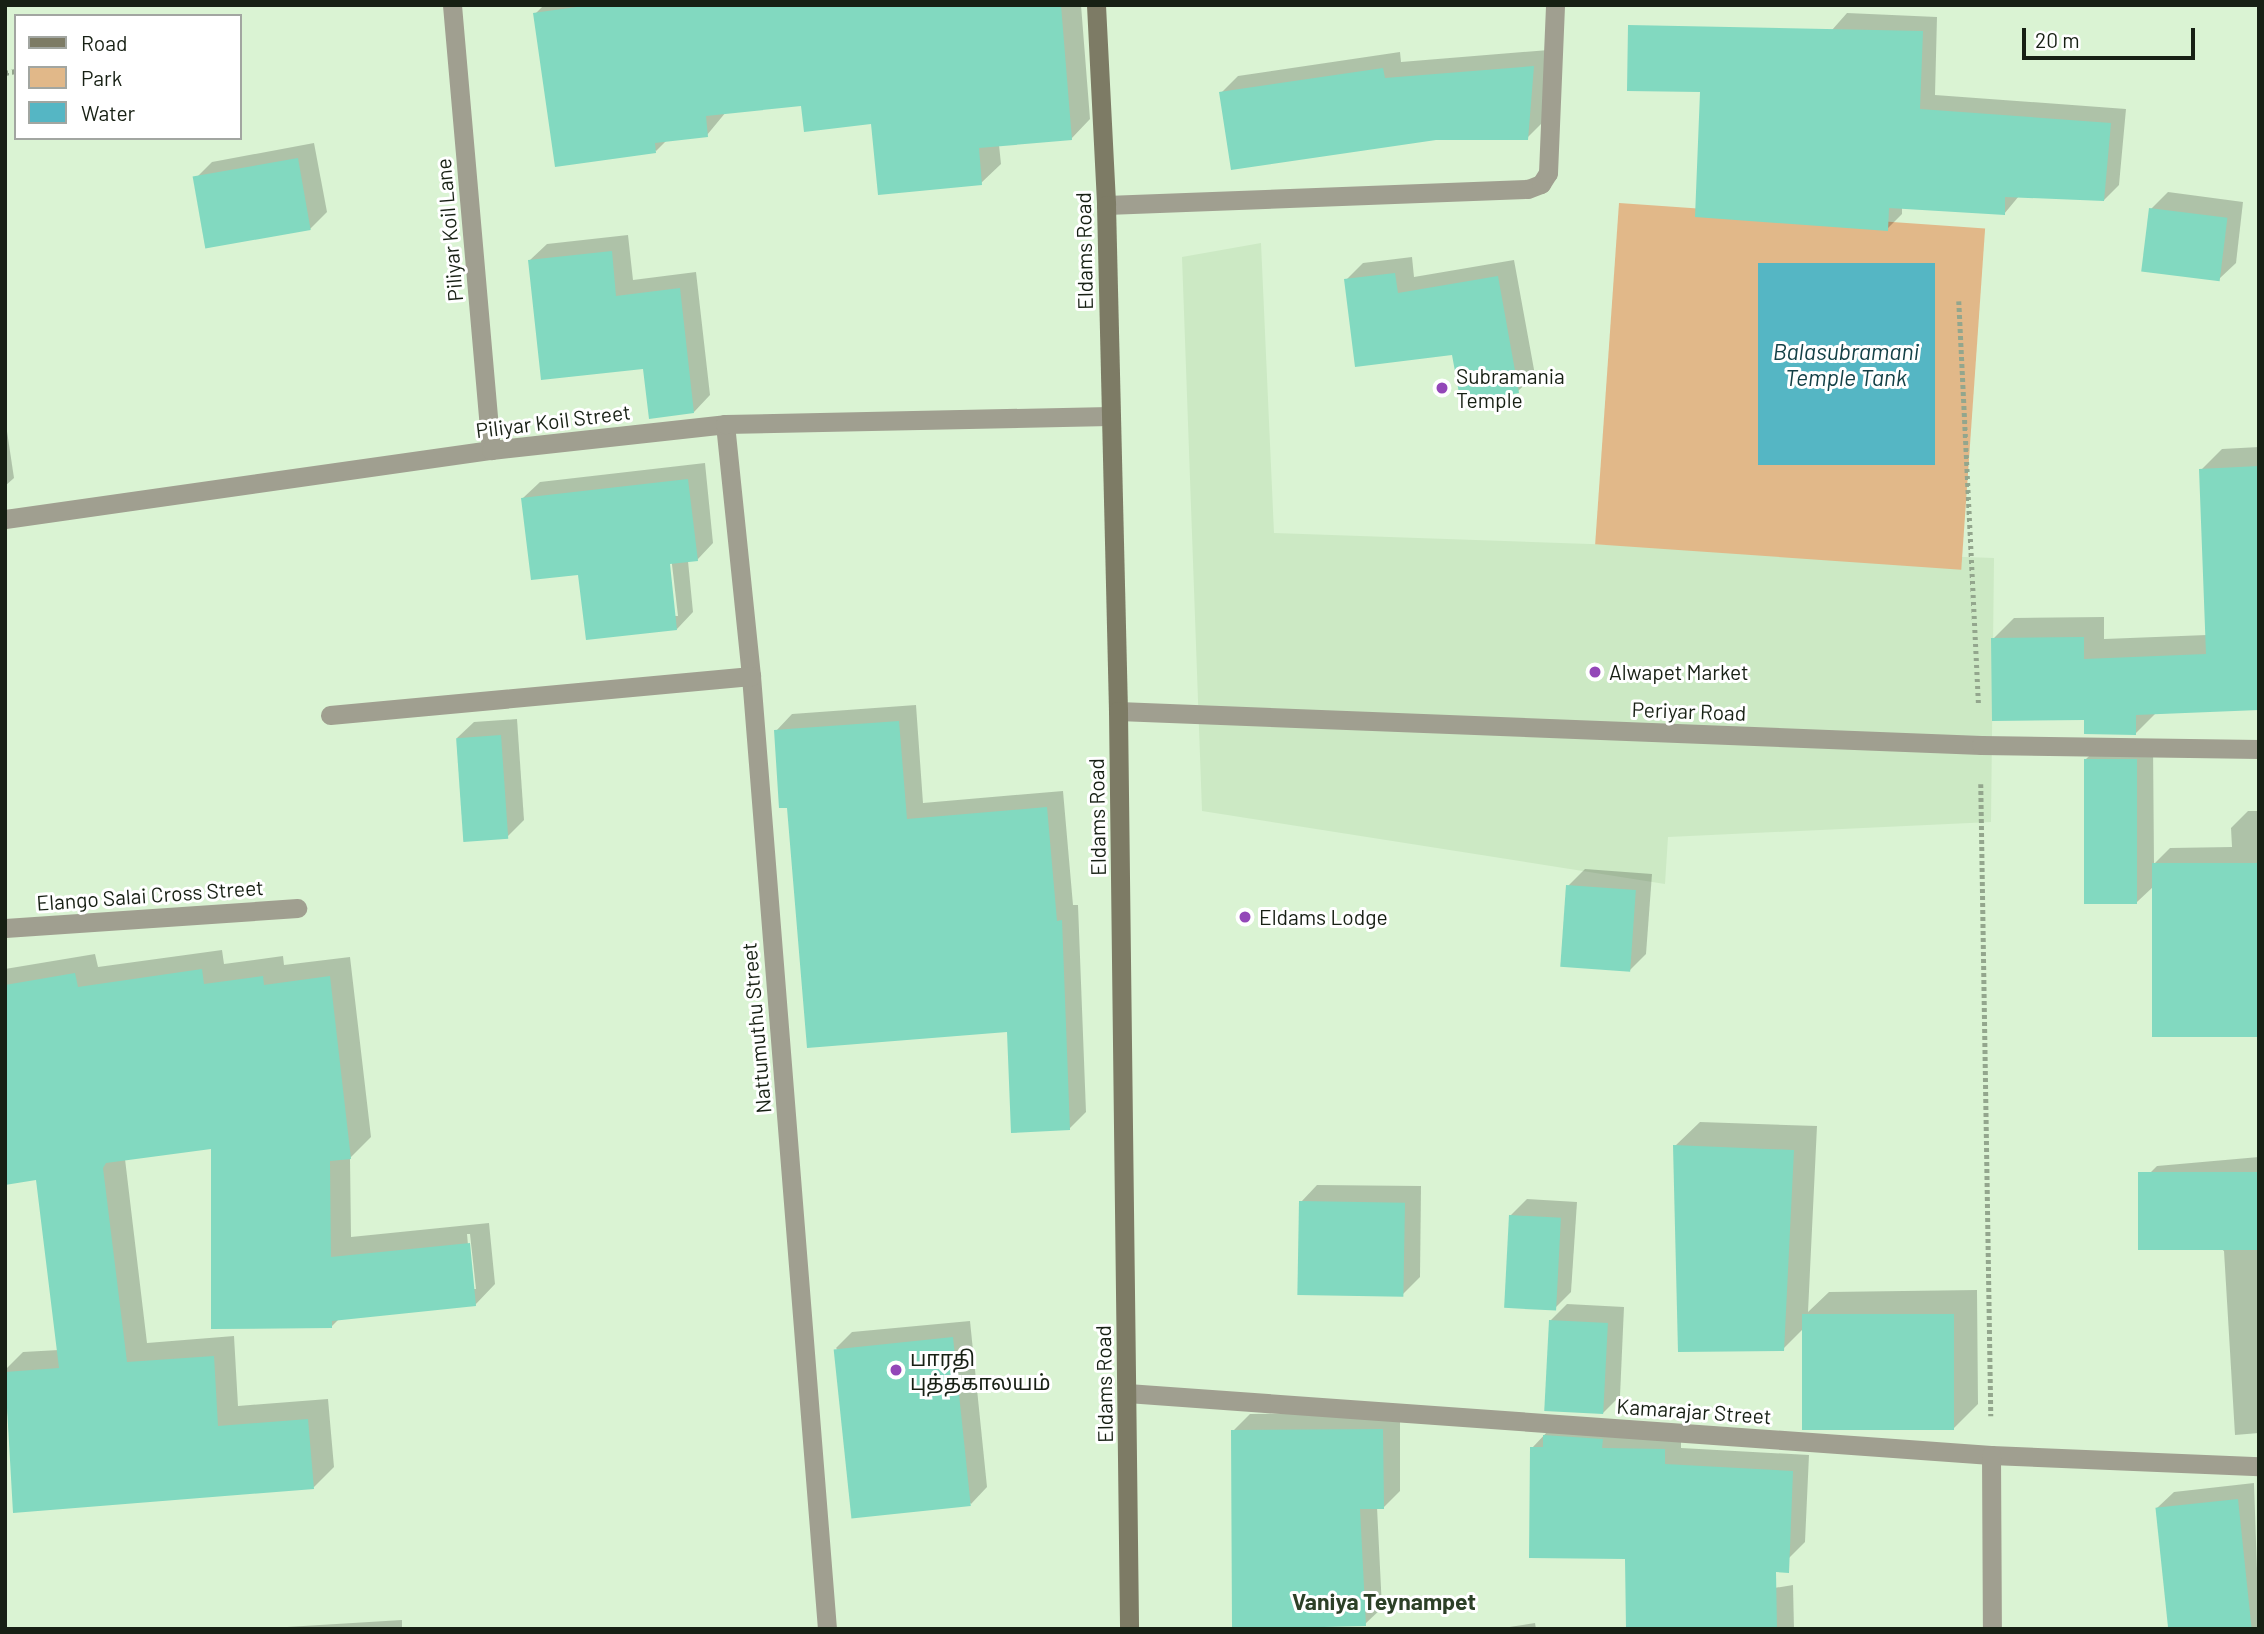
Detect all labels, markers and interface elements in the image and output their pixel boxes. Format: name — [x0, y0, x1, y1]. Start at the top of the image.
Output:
legend — [14, 14, 242, 140]
scale bar — [2026, 14, 2199, 58]
text: 20 m — [2035, 27, 2080, 52]
text: Road — [81, 30, 127, 55]
text: Park — [81, 65, 122, 90]
text: Water — [81, 100, 135, 125]
street label: Piliyar Koil Lane — [430, 157, 468, 303]
street label: Eldams Road — [1070, 192, 1098, 310]
water label: Balasubramani Temple Tank — [1773, 337, 1919, 391]
place label: Subramania Temple — [1456, 363, 1565, 413]
marker: Subramania Temple — [1434, 380, 1450, 396]
street label: Piliyar Koil Street — [474, 399, 632, 443]
place label: Alwapet Market — [1609, 659, 1749, 685]
marker: Alwapet Market — [1587, 664, 1603, 680]
street label: Periyar Road — [1631, 696, 1747, 726]
street label: Eldams Road — [1083, 758, 1111, 876]
street label: Elango Salai Cross Street — [36, 874, 264, 916]
place label: Eldams Lodge — [1259, 904, 1388, 930]
marker: Eldams Lodge — [1237, 909, 1253, 925]
street label: Nattumuthu Street — [736, 941, 776, 1115]
street label: Eldams Road — [1090, 1325, 1118, 1443]
place label: பாரதி புத்தகாலயம் — [910, 1345, 1051, 1395]
marker: பாரதி புத்தகாலயம் — [888, 1362, 904, 1378]
street label: Kamarajar Street — [1616, 1393, 1772, 1429]
district label: Vaniya Teynampet — [1292, 1587, 1476, 1615]

